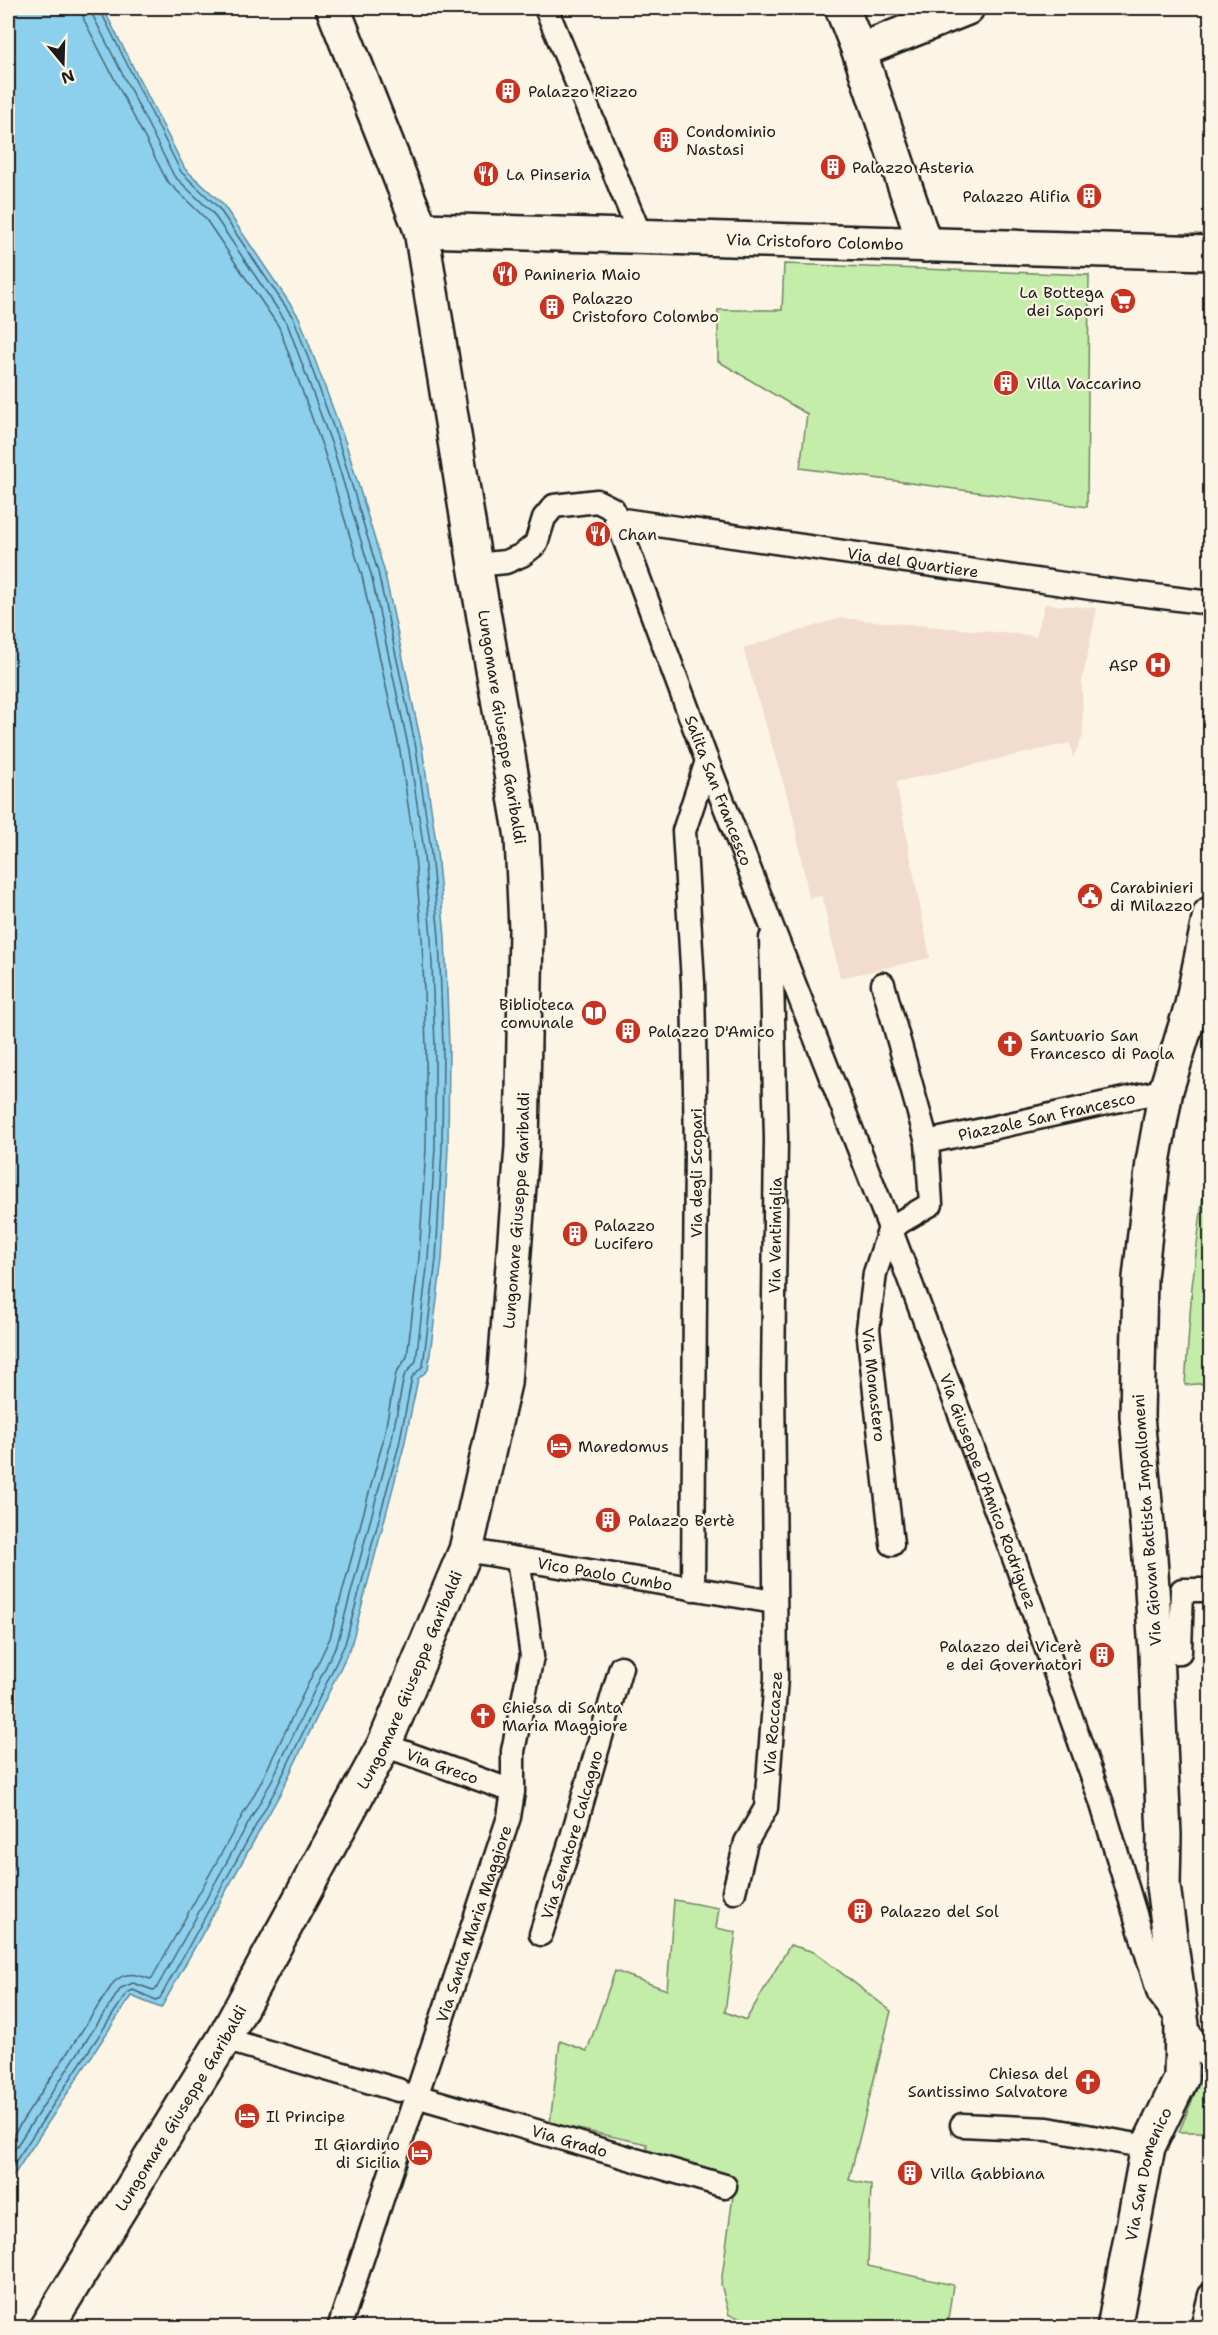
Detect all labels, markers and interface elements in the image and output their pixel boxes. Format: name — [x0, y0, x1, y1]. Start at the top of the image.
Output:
north arrow — [33, 33, 93, 93]
text: N — [58, 65, 77, 89]
building icon: Palazzo Rizzo — [493, 76, 523, 106]
place label: Palazzo Rizzo — [528, 81, 637, 102]
place label: Condominio Nastasi — [686, 121, 776, 160]
building icon: Condominio Nastasi — [651, 125, 681, 155]
building icon: Palazzo Asteria — [818, 152, 848, 182]
place label: Palazzo Asteria — [852, 157, 974, 178]
restaurant icon: La Pinseria — [471, 159, 501, 189]
place label: La Pinseria — [506, 164, 591, 185]
building icon: Palazzo Alifia — [1074, 181, 1104, 211]
place label: Palazzo Alifia — [963, 186, 1070, 207]
street label: Via Cristoforo Colombo — [726, 228, 904, 255]
restaurant icon: Panineria Maio — [490, 259, 520, 289]
place label: Panineria Maio — [524, 264, 641, 285]
place label: La Bottega dei Sapori — [1019, 282, 1104, 321]
supermarket icon: La Bottega dei Sapori — [1108, 286, 1138, 316]
place label: Palazzo Cristoforo Colombo — [572, 288, 719, 327]
building icon: Palazzo Cristoforo Colombo — [537, 292, 567, 322]
building icon: Villa Vaccarino — [991, 368, 1021, 398]
place label: Villa Vaccarino — [1026, 373, 1141, 394]
restaurant icon: Chan — [583, 519, 613, 549]
place label: Chan — [618, 524, 657, 545]
street label: Via del Quartiere — [846, 542, 980, 582]
street label: Lungomare Giuseppe Garibaldi — [473, 608, 531, 846]
hospital icon: ASP — [1143, 650, 1173, 680]
place label: ASP — [1109, 655, 1138, 676]
street label: Salita San Francesco — [680, 712, 757, 869]
place label: Carabinieri di Milazzo — [1110, 877, 1194, 916]
public building icon: Carabinieri di Milazzo — [1075, 881, 1105, 911]
place label: Biblioteca comunale — [499, 994, 574, 1033]
library icon: Biblioteca comunale — [579, 998, 609, 1028]
building icon: Palazzo D'Amico — [613, 1016, 643, 1046]
place label: Palazzo D'Amico — [648, 1021, 774, 1042]
place label: Santuario San Francesco di Paola — [1030, 1025, 1174, 1064]
church icon: Santuario San Francesco di Paola — [995, 1029, 1025, 1059]
street label: Piazzale San Francesco — [956, 1086, 1137, 1145]
street label: Lungomare Giuseppe Garibaldi — [498, 1092, 534, 1330]
street label: Via degli Scopari — [686, 1108, 707, 1238]
street label: Via Ventimiglia — [764, 1177, 786, 1294]
place label: Palazzo Lucifero — [594, 1215, 655, 1254]
building icon: Palazzo Lucifero — [560, 1219, 590, 1249]
street label: Via Monastero — [857, 1327, 891, 1443]
street label: Via Giuseppe D'Amico Rodriguez — [935, 1371, 1042, 1612]
street label: Via Giovan Battista Impallomeni — [1128, 1393, 1166, 1647]
hotel icon: Maredomus — [544, 1431, 574, 1461]
place label: Maredomus — [578, 1436, 669, 1457]
building icon: Palazzo Bertè — [593, 1505, 623, 1535]
place label: Palazzo Bertè — [628, 1510, 735, 1531]
street label: Vico Paolo Cumbo — [535, 1552, 674, 1595]
street label: Lungomare Giuseppe Garibaldi — [351, 1567, 467, 1793]
place label: Palazzo dei Vicerè e dei Governatori — [939, 1636, 1082, 1675]
building icon: Palazzo dei Vicerè e dei Governatori — [1087, 1640, 1117, 1670]
street label: Via Roccazze — [758, 1671, 787, 1776]
place label: Chiesa di Santa Maria Maggiore — [502, 1697, 628, 1736]
church icon: Chiesa di Santa Maria Maggiore — [468, 1701, 498, 1731]
street label: Via Greco — [403, 1743, 481, 1789]
street label: Via Senatore Calcagno — [536, 1748, 607, 1922]
street label: Via Santa Maria Maggiore — [431, 1822, 516, 2025]
building icon: Palazzo del Sol — [845, 1896, 875, 1926]
place label: Palazzo del Sol — [880, 1901, 999, 1922]
street label: Lungomare Giuseppe Garibaldi — [110, 2001, 251, 2215]
place label: Chiesa del Santissimo Salvatore — [908, 2063, 1068, 2102]
church icon: Chiesa del Santissimo Salvatore — [1073, 2067, 1103, 2097]
hotel icon: Il Principe — [232, 2101, 262, 2131]
street label: Via San Domenico — [1120, 2104, 1176, 2243]
place label: Il Principe — [266, 2106, 345, 2127]
street label: Via Grado — [529, 2120, 610, 2162]
place label: Il Giardino di Sicilia — [314, 2134, 400, 2173]
hotel icon: Il Giardino di Sicilia — [405, 2138, 435, 2168]
building icon: Villa Gabbiana — [895, 2158, 925, 2188]
place label: Villa Gabbiana — [930, 2163, 1045, 2184]

